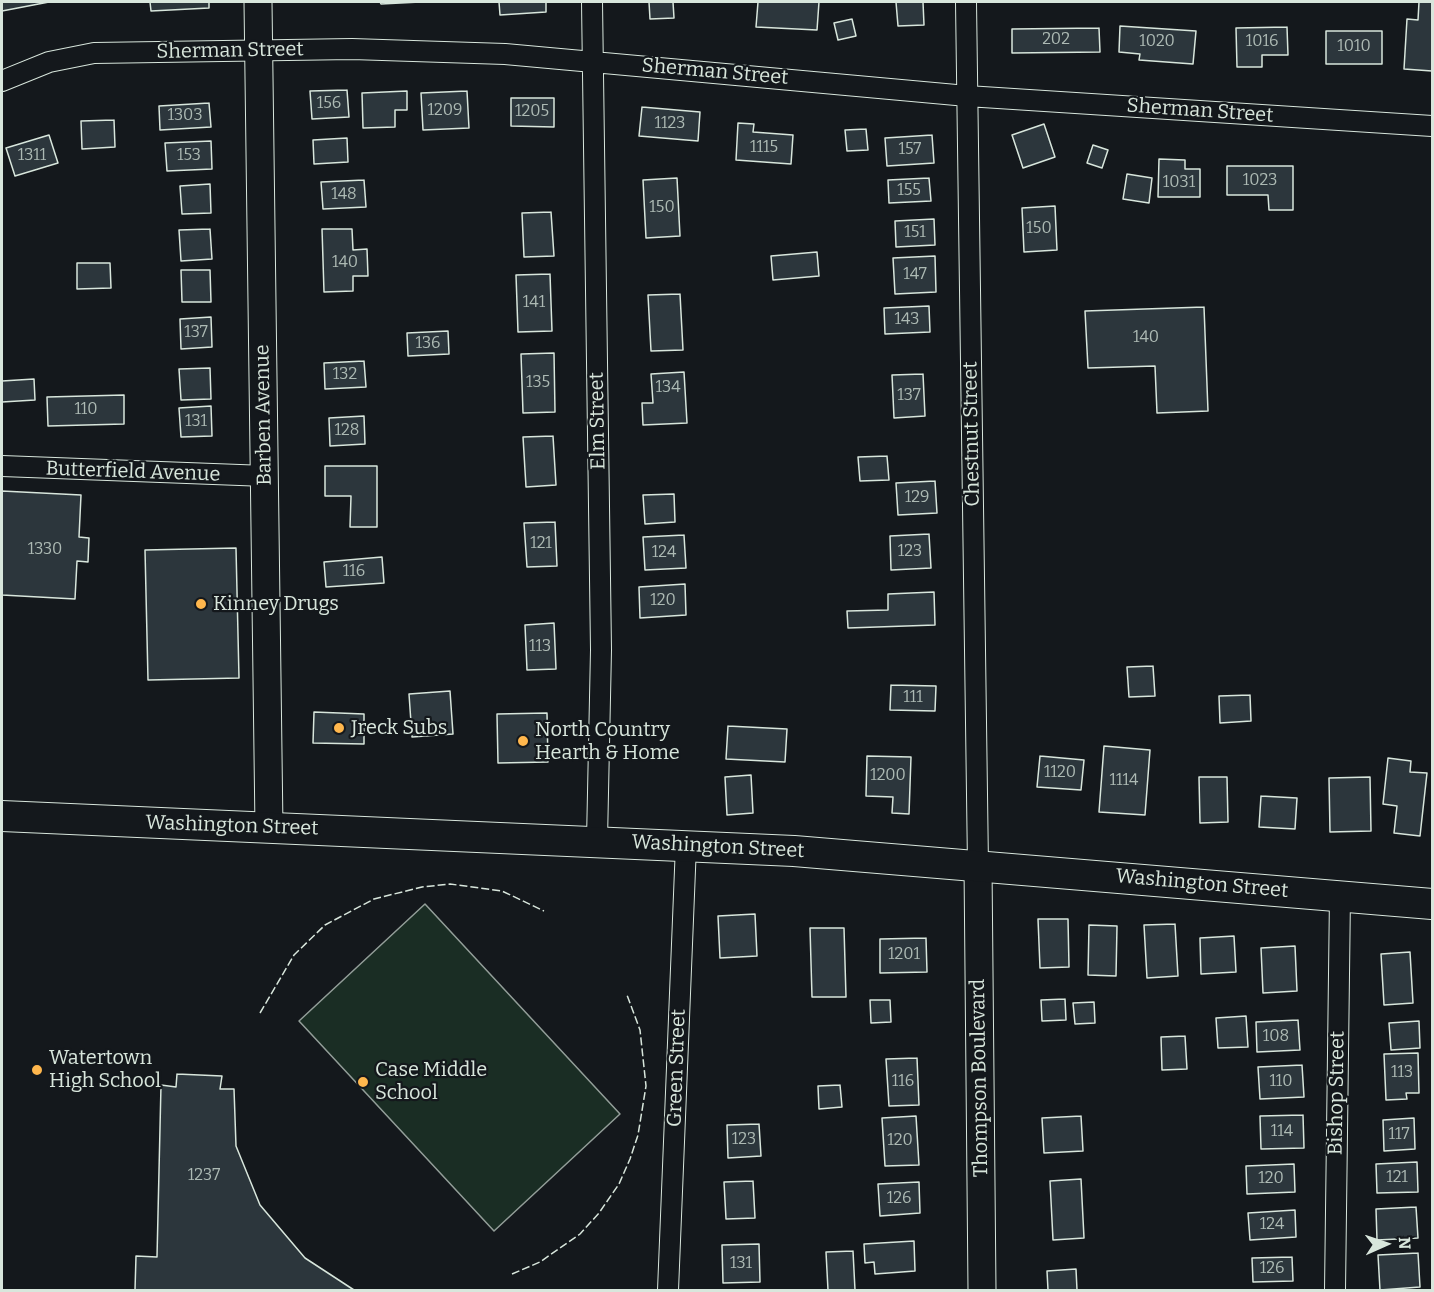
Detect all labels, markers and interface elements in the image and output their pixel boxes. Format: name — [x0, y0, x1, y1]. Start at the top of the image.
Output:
house number: 202 — [1042, 30, 1070, 50]
house number: 1020 — [1139, 32, 1175, 52]
house number: 1016 — [1246, 32, 1278, 52]
house number: 1010 — [1337, 37, 1371, 57]
street label: Sherman Street — [156, 38, 304, 64]
street label: Sherman Street — [641, 54, 789, 90]
house number: 156 — [317, 94, 341, 114]
street label: Sherman Street — [1126, 94, 1274, 128]
house number: 1209 — [428, 101, 462, 121]
house number: 1205 — [515, 102, 549, 122]
house number: 1303 — [168, 106, 202, 126]
house number: 1123 — [655, 114, 685, 134]
house number: 1115 — [750, 138, 778, 158]
house number: 157 — [899, 140, 921, 160]
house number: 1311 — [18, 146, 46, 166]
house number: 153 — [177, 146, 201, 166]
house number: 1023 — [1243, 171, 1277, 191]
house number: 1031 — [1163, 173, 1195, 193]
house number: 155 — [897, 181, 921, 201]
house number: 148 — [331, 185, 357, 205]
house number: 150 — [649, 198, 675, 218]
house number: 150 — [1026, 219, 1052, 239]
house number: 151 — [904, 223, 926, 243]
house number: 140 — [332, 253, 358, 273]
house number: 147 — [903, 265, 927, 285]
house number: 141 — [523, 293, 545, 313]
house number: 143 — [895, 310, 919, 330]
house number: 137 — [184, 323, 208, 343]
house number: 140 — [1133, 328, 1159, 348]
house number: 136 — [415, 334, 441, 354]
street label: Barben Avenue — [251, 344, 277, 486]
street label: Chestnut Street — [959, 361, 985, 507]
house number: 132 — [333, 365, 357, 385]
street label: Elm Street — [585, 372, 611, 470]
house number: 135 — [526, 373, 550, 393]
house number: 134 — [656, 378, 680, 398]
house number: 137 — [897, 386, 921, 406]
house number: 110 — [74, 400, 98, 420]
house number: 131 — [185, 412, 207, 432]
house number: 128 — [335, 421, 359, 441]
street label: Butterfield Avenue — [45, 457, 221, 487]
house number: 129 — [905, 488, 929, 508]
house number: 121 — [530, 534, 552, 554]
house number: 1330 — [28, 540, 62, 560]
house number: 123 — [898, 542, 922, 562]
house number: 124 — [652, 543, 676, 563]
house number: 116 — [343, 562, 365, 582]
house number: 120 — [650, 591, 676, 611]
place label: Kinney Drugs — [213, 592, 339, 616]
marker: Kinney Drugs — [194, 597, 208, 611]
house number: 113 — [529, 637, 551, 657]
house number: 111 — [903, 688, 923, 708]
place label: Jreck Subs — [351, 716, 447, 740]
place label: North Country Hearth & Home — [535, 718, 680, 765]
marker: Jreck Subs — [332, 721, 346, 735]
marker: North Country Hearth & Home — [516, 734, 530, 748]
house number: 1120 — [1044, 763, 1076, 783]
house number: 1200 — [870, 766, 906, 786]
house number: 1114 — [1110, 771, 1138, 791]
street label: Washington Street — [145, 811, 319, 841]
street label: Washington Street — [631, 830, 805, 864]
street label: Washington Street — [1115, 865, 1289, 903]
house number: 1201 — [888, 945, 920, 965]
street label: Thompson Boulevard — [966, 979, 994, 1177]
street label: Green Street — [663, 1009, 691, 1127]
house number: 108 — [1263, 1027, 1289, 1047]
street label: Bishop Street — [1324, 1031, 1350, 1155]
place label: Watertown High School — [49, 1046, 161, 1093]
place label: Case Middle School — [375, 1058, 487, 1105]
marker: Watertown High School — [30, 1063, 44, 1077]
house number: 113 — [1391, 1063, 1413, 1083]
house number: 116 — [892, 1072, 914, 1092]
house number: 110 — [1269, 1072, 1293, 1092]
marker: Case Middle School — [356, 1075, 370, 1089]
house number: 114 — [1271, 1122, 1293, 1142]
house number: 117 — [1389, 1125, 1409, 1145]
house number: 123 — [732, 1130, 756, 1150]
house number: 120 — [887, 1131, 913, 1151]
house number: 1237 — [188, 1166, 220, 1186]
house number: 121 — [1386, 1168, 1408, 1188]
house number: 120 — [1258, 1169, 1284, 1189]
house number: 126 — [887, 1189, 911, 1209]
north arrow — [1356, 1214, 1416, 1274]
house number: 124 — [1260, 1215, 1284, 1235]
text: N — [1395, 1236, 1414, 1250]
house number: 131 — [730, 1254, 752, 1274]
house number: 126 — [1260, 1259, 1284, 1279]

